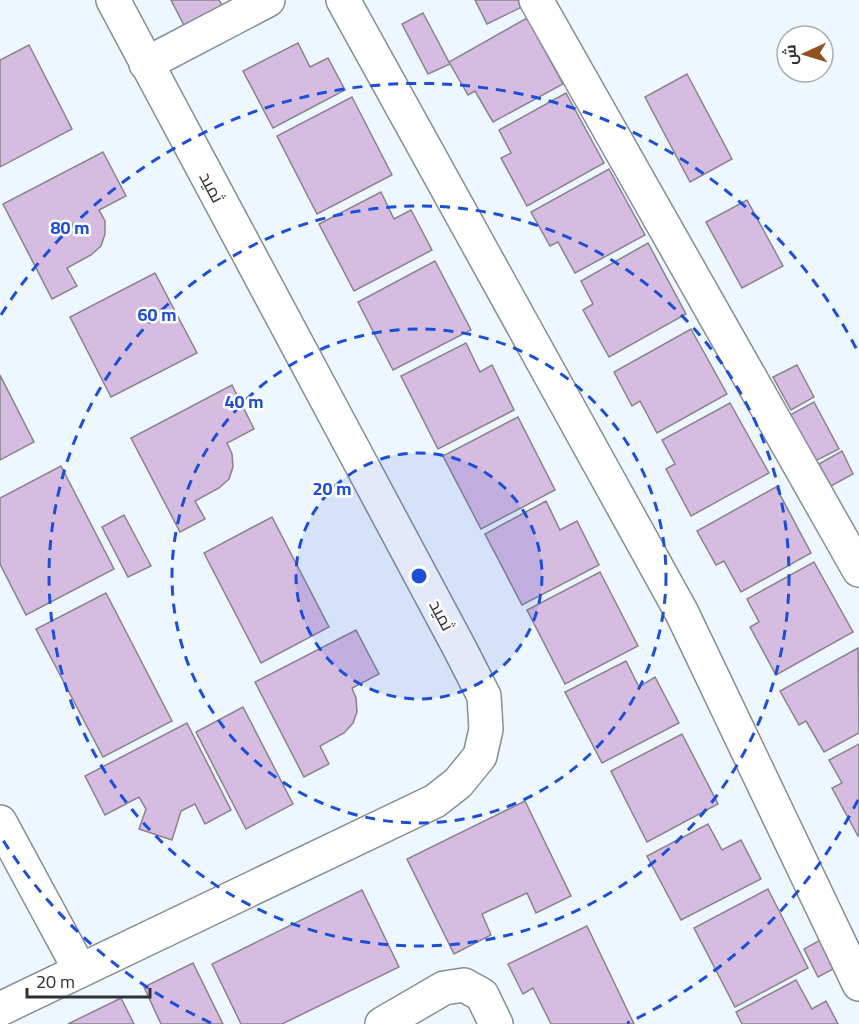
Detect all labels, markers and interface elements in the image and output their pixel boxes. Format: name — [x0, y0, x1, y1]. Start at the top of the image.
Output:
north arrow — [775, 24, 835, 84]
text: ش — [774, 44, 806, 66]
street label: ثميد — [190, 165, 234, 209]
text: 80 m — [50, 211, 90, 244]
text: 60 m — [137, 298, 177, 331]
text: 40 m — [224, 385, 264, 418]
text: 20 m — [312, 472, 352, 505]
centre of rings — [409, 566, 429, 586]
street label: ثميد — [420, 593, 464, 637]
scale bar — [27, 961, 150, 999]
text: 20 m — [36, 965, 75, 998]

